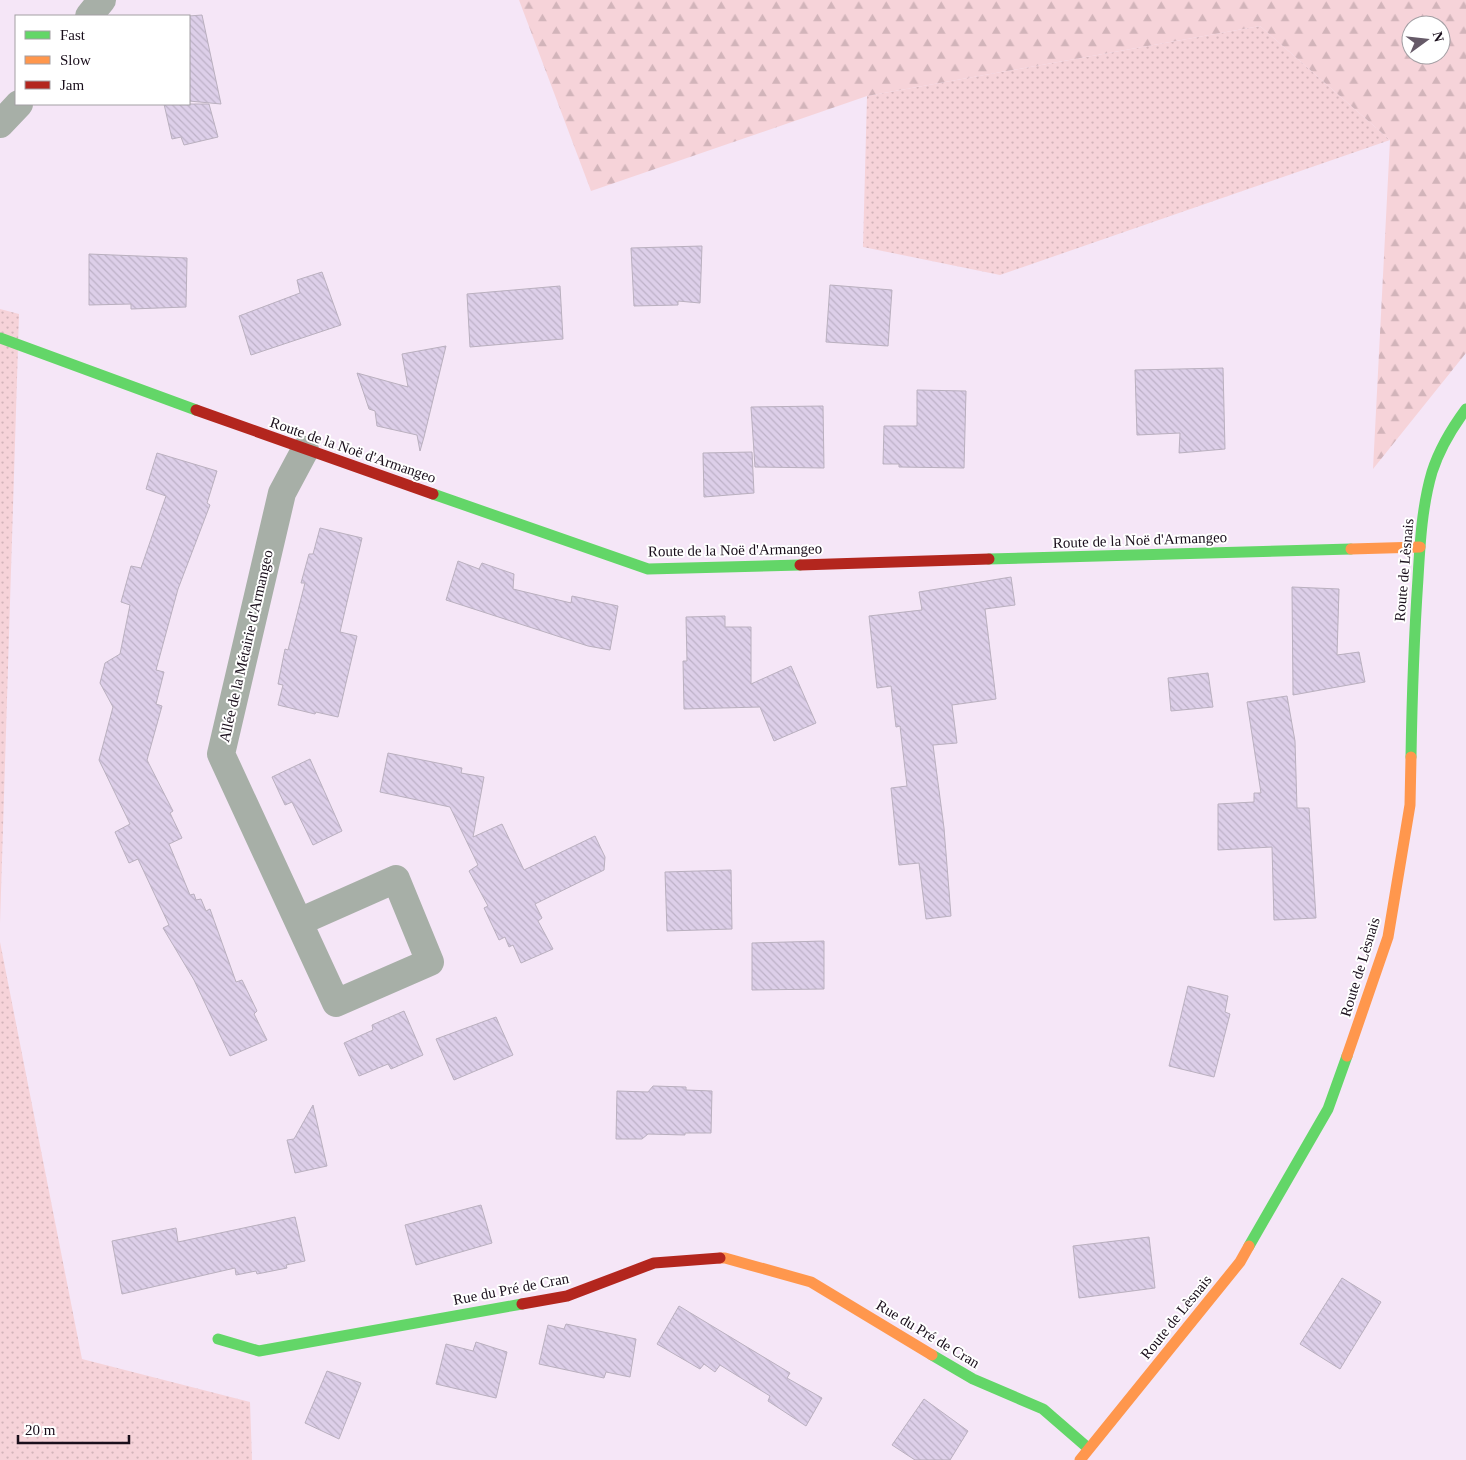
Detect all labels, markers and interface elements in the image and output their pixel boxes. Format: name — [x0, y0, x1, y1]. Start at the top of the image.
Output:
legend — [15, 15, 190, 105]
north arrow — [1401, 15, 1451, 65]
text: Fast — [60, 27, 86, 43]
text: N — [1430, 30, 1447, 44]
text: Slow — [60, 52, 91, 68]
text: Jam — [60, 77, 84, 93]
street label: Route de la Noë d'Armangeo — [268, 414, 438, 486]
street label: Route de Lèsnais — [1392, 518, 1416, 622]
street label: Route de la Noë d'Armangeo — [1053, 529, 1227, 551]
street label: Route de la Noë d'Armangeo — [648, 540, 822, 560]
street label: Allée de la Métairie d'Armangeo — [216, 548, 276, 744]
street label: Route de Lèsnais — [1337, 915, 1383, 1019]
street label: Rue du Pré de Cran — [452, 1270, 571, 1308]
street label: Route de Lèsnais — [1137, 1272, 1215, 1362]
street label: Rue du Pré de Cran — [874, 1297, 983, 1371]
scale bar — [18, 1412, 129, 1444]
text: 20 m — [25, 1422, 56, 1438]

